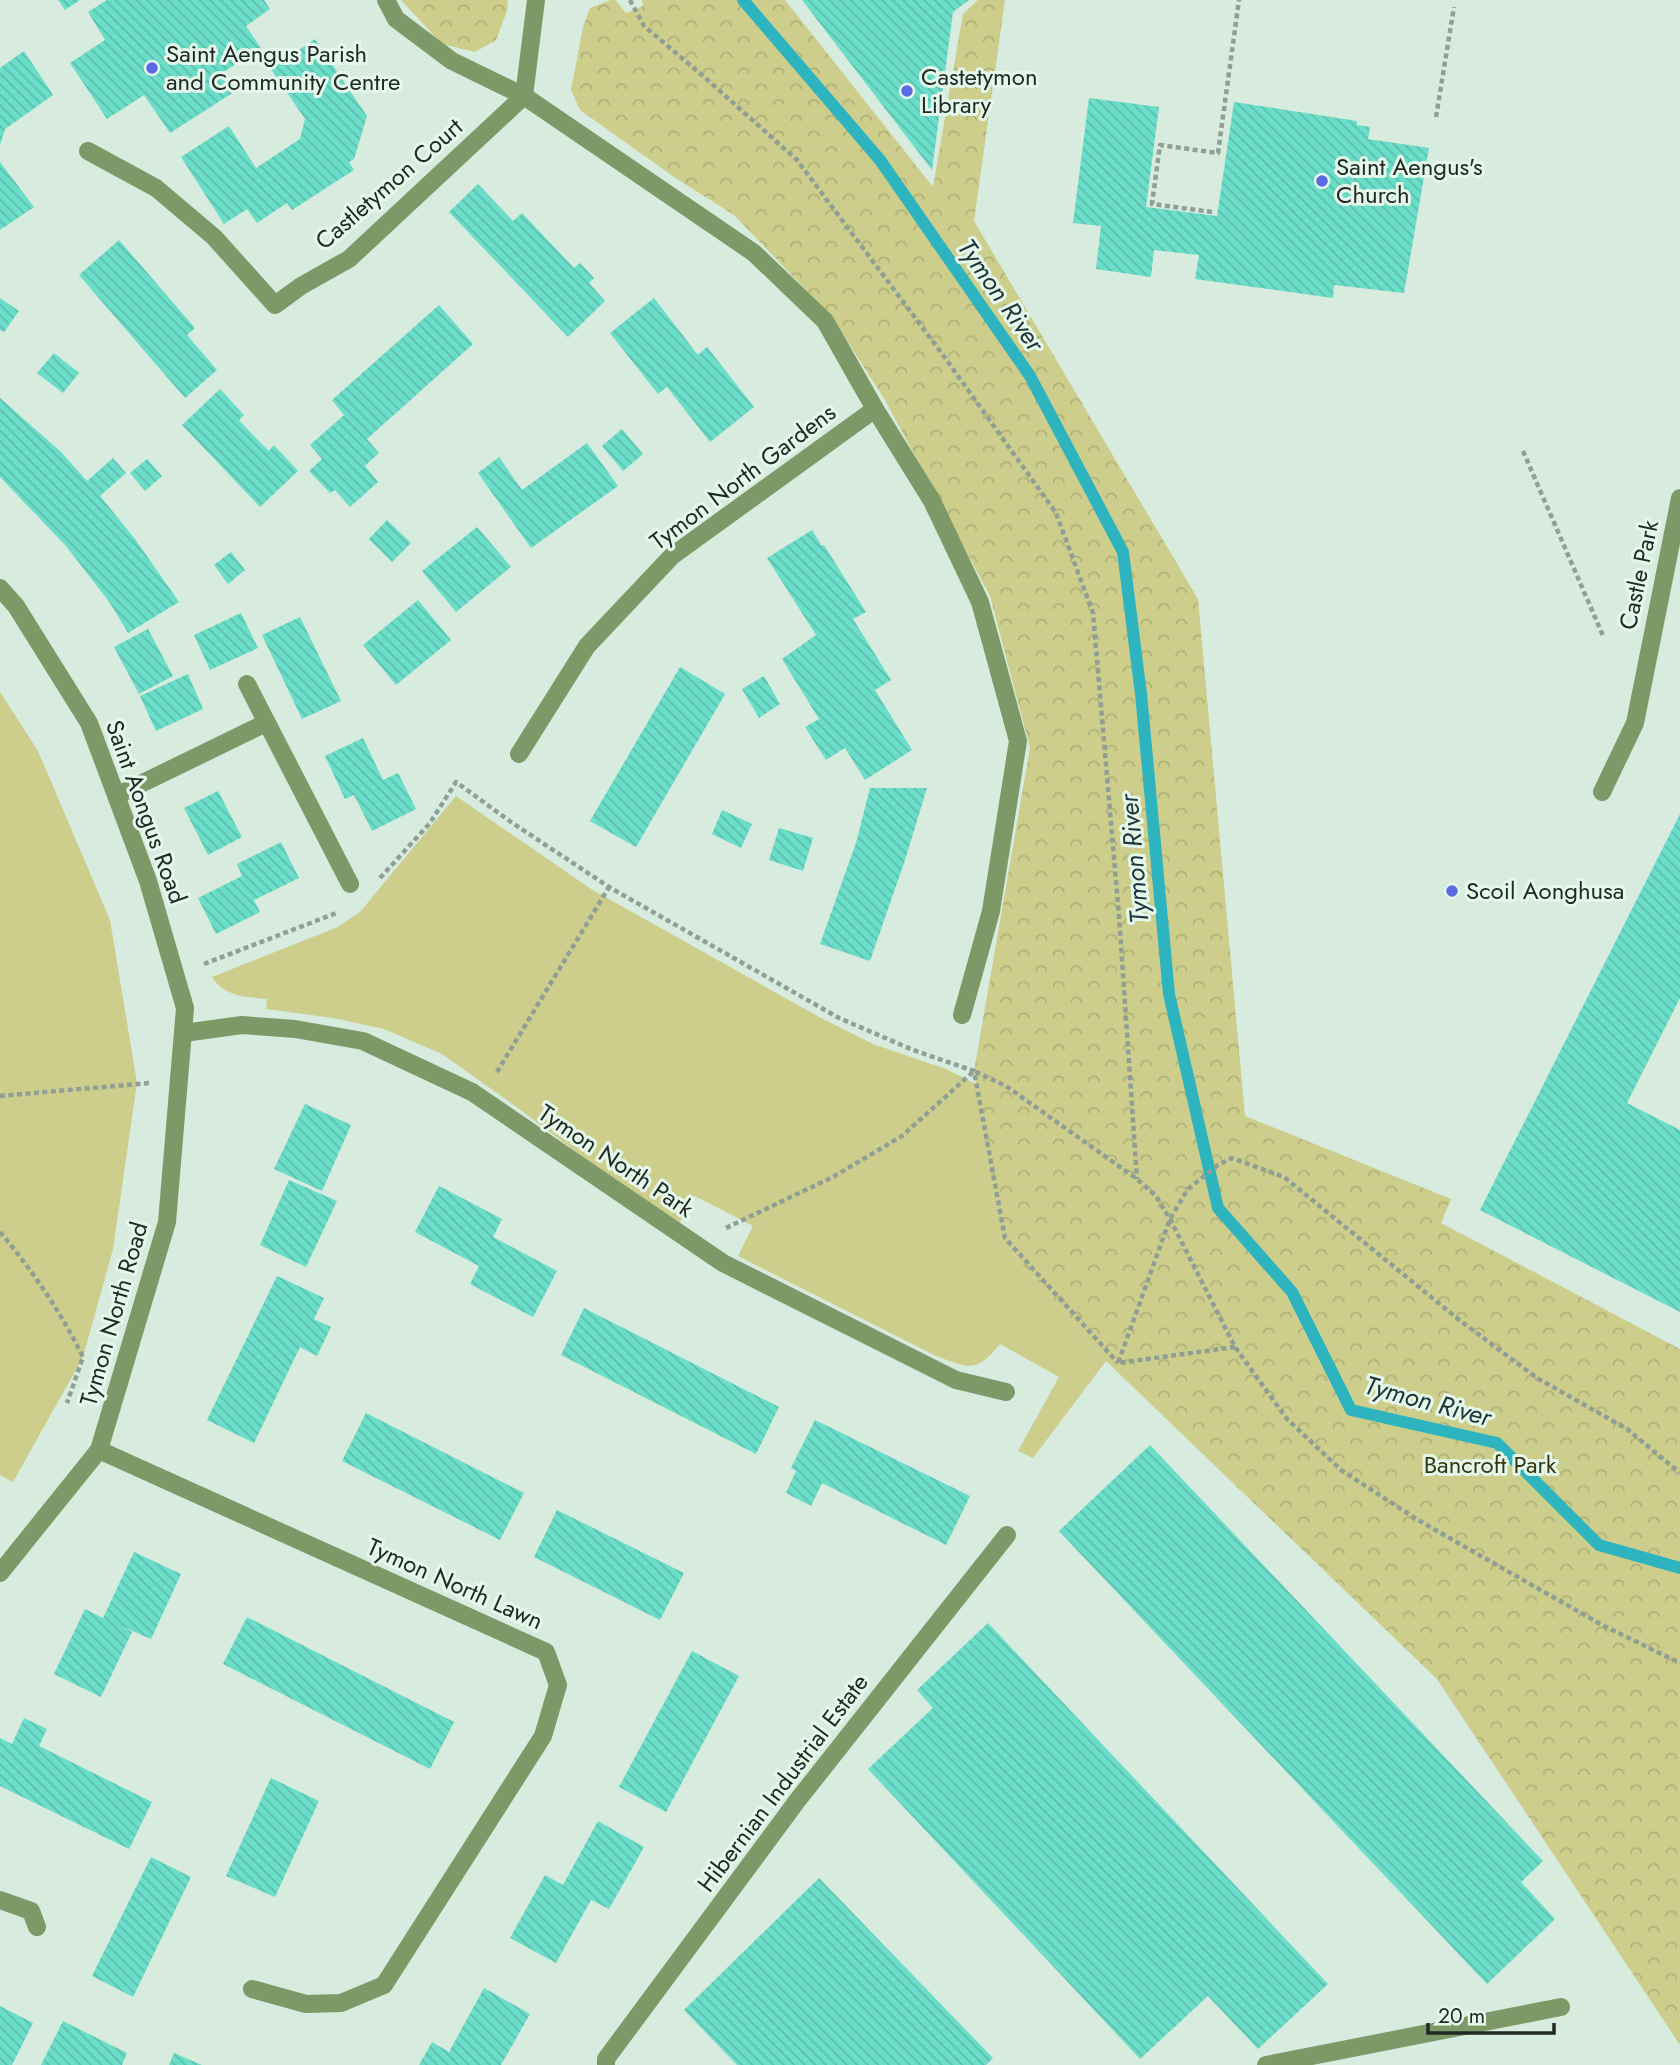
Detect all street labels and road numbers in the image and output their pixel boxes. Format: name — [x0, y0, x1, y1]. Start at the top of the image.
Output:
street label: Castletymon Court — [307, 109, 470, 258]
street label: Tymon North Gardens — [642, 395, 843, 558]
street label: Castle Park — [1610, 516, 1667, 633]
street label: Saint Aongus Road — [97, 715, 196, 908]
street label: Tymon North Park — [532, 1096, 701, 1226]
street label: Tymon North Road — [71, 1218, 157, 1410]
street label: Tymon North Lawn — [362, 1529, 549, 1638]
street label: Hibernian Industrial Estate — [689, 1666, 876, 1899]

